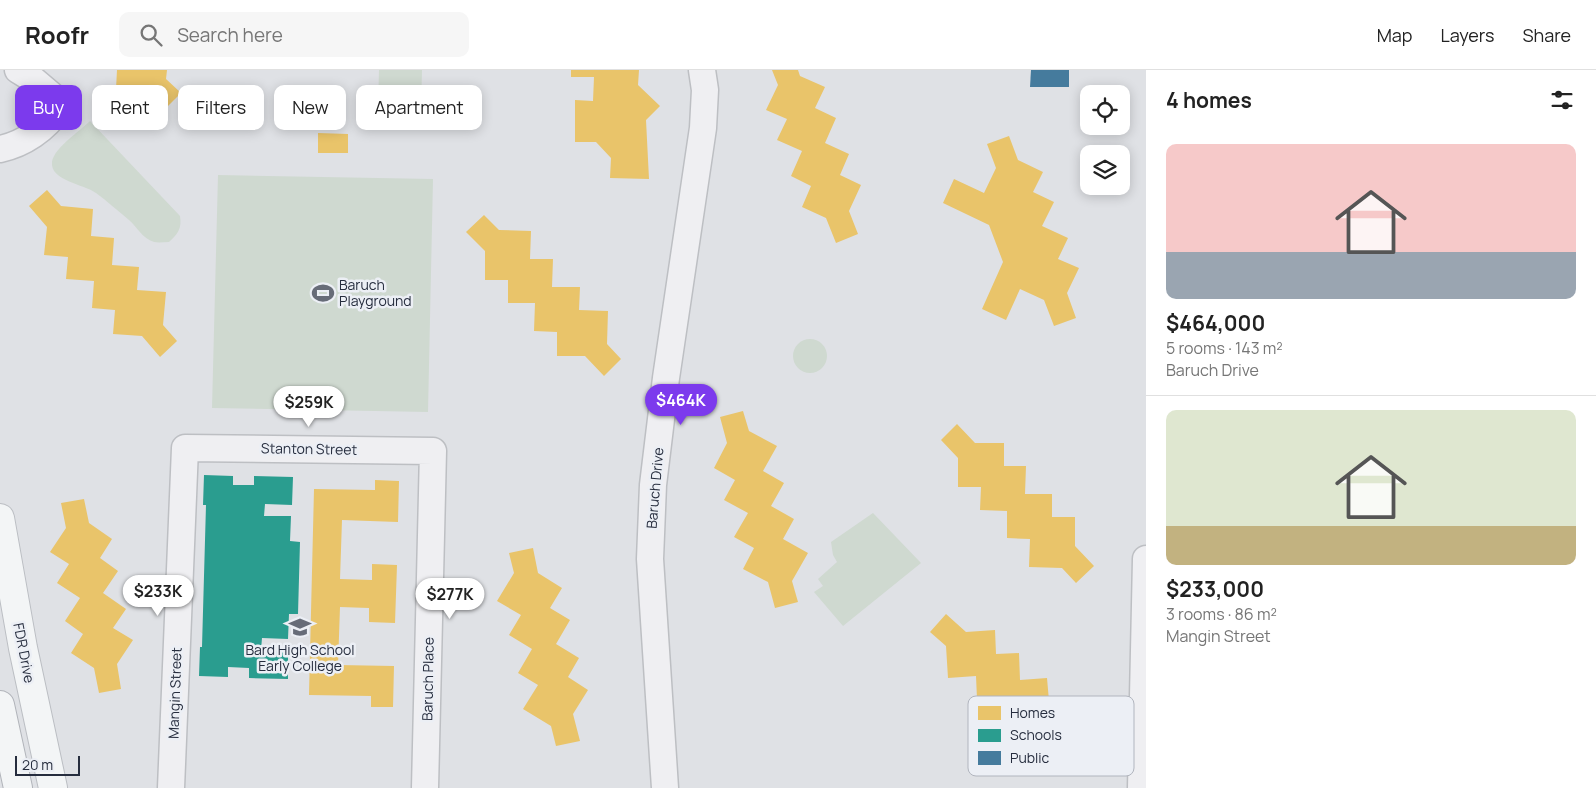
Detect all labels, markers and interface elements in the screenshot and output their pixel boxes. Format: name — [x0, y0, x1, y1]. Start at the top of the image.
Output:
search box — [119, 12, 469, 57]
text: Roofr — [25, 18, 89, 51]
icon: search — [137, 21, 165, 49]
text: Search here — [177, 22, 283, 48]
text: Map — [1377, 23, 1412, 47]
text: Layers — [1440, 23, 1494, 47]
text: Share — [1522, 23, 1571, 47]
chip: Buy — [15, 85, 82, 130]
chip: Rent — [92, 85, 168, 130]
chip: Filters — [178, 85, 264, 130]
chip: New — [274, 85, 346, 130]
chip: Apartment — [356, 85, 482, 130]
map controls — [1080, 85, 1130, 195]
button: locate — [1080, 85, 1130, 135]
text: 4 homes — [1166, 86, 1252, 114]
icon: filters — [1548, 86, 1576, 114]
button: layers — [1080, 145, 1130, 195]
icon: home — [1326, 177, 1416, 267]
place label: Baruch Playground — [339, 275, 412, 310]
sports icon: Baruch Playground — [310, 280, 336, 306]
text: $464,000 — [1166, 309, 1265, 337]
text: 5 rooms · 143 m² — [1166, 337, 1283, 359]
text: Baruch Drive — [1166, 359, 1259, 381]
pin: $464K — [646, 384, 716, 426]
pin: $259K — [274, 386, 344, 428]
text: $464K — [656, 389, 706, 411]
text: $259K — [284, 391, 334, 413]
street label: Stanton Street — [261, 438, 358, 459]
icon: home — [1326, 442, 1416, 532]
street label: Baruch Drive — [641, 447, 668, 529]
pin: $233K — [123, 574, 193, 617]
text: $233,000 — [1166, 575, 1264, 603]
pin: $277K — [415, 578, 485, 620]
text: $233K — [134, 580, 182, 602]
text: $277K — [426, 583, 474, 605]
text: 3 rooms · 86 m² — [1166, 603, 1277, 625]
school or university icon: Bard High School Early College — [287, 614, 313, 640]
street label: FDR Drive — [9, 621, 40, 685]
text: Mangin Street — [1166, 625, 1271, 647]
street label: Baruch Place — [417, 637, 438, 721]
place label: Bard High School Early College — [245, 640, 355, 675]
street label: Mangin Street — [163, 646, 186, 739]
legend — [968, 696, 1134, 776]
text: Homes — [1010, 703, 1055, 722]
text: Schools — [1010, 725, 1062, 744]
text: Public — [1010, 748, 1050, 767]
scale bar — [15, 753, 80, 776]
text: 20 m — [22, 755, 53, 774]

